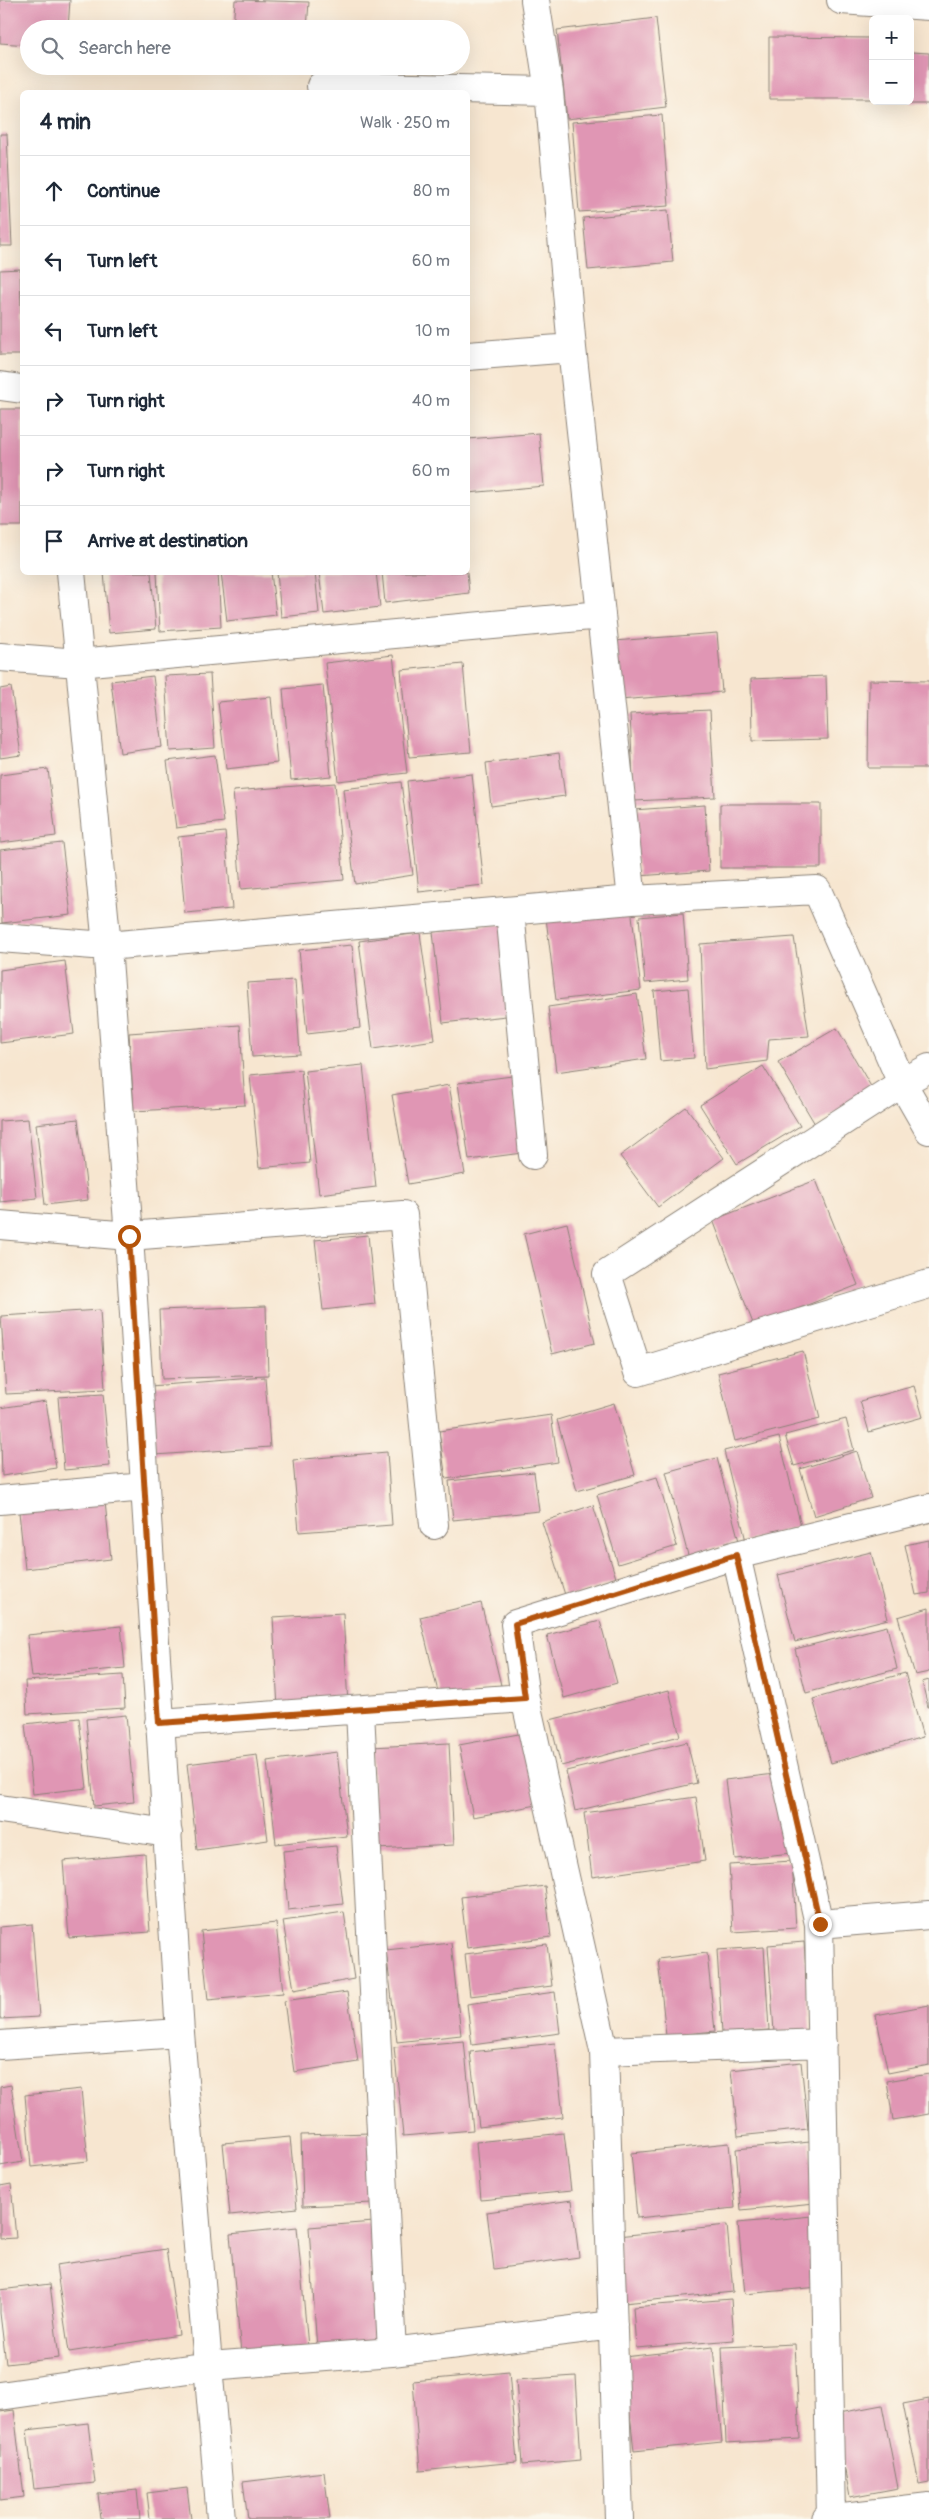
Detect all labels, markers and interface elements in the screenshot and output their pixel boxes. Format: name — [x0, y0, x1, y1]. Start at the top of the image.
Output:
map controls — [869, 15, 914, 105]
button: + — [869, 15, 914, 60]
search box — [20, 20, 470, 75]
icon: search — [38, 34, 66, 62]
text: Search here — [78, 36, 171, 60]
button: − — [869, 60, 914, 105]
text: 4 min — [40, 109, 91, 136]
text: Walk · 250 m — [360, 113, 450, 133]
icon: ahead — [40, 177, 68, 205]
text: Continue — [87, 179, 160, 203]
text: 80 m — [413, 181, 450, 201]
icon: left — [40, 247, 68, 275]
text: Turn left — [87, 249, 157, 273]
text: 60 m — [412, 251, 450, 271]
icon: left — [40, 317, 68, 345]
text: Turn left — [87, 319, 157, 343]
text: 10 m — [415, 321, 450, 341]
icon: right — [40, 387, 68, 415]
text: Turn right — [87, 389, 165, 413]
text: 40 m — [412, 391, 450, 411]
icon: right — [40, 457, 68, 485]
text: Turn right — [87, 459, 165, 483]
text: 60 m — [412, 461, 450, 481]
icon: arrive — [40, 527, 68, 555]
text: Arrive at destination — [87, 529, 248, 553]
route start — [118, 1225, 141, 1248]
route end — [809, 1913, 832, 1936]

